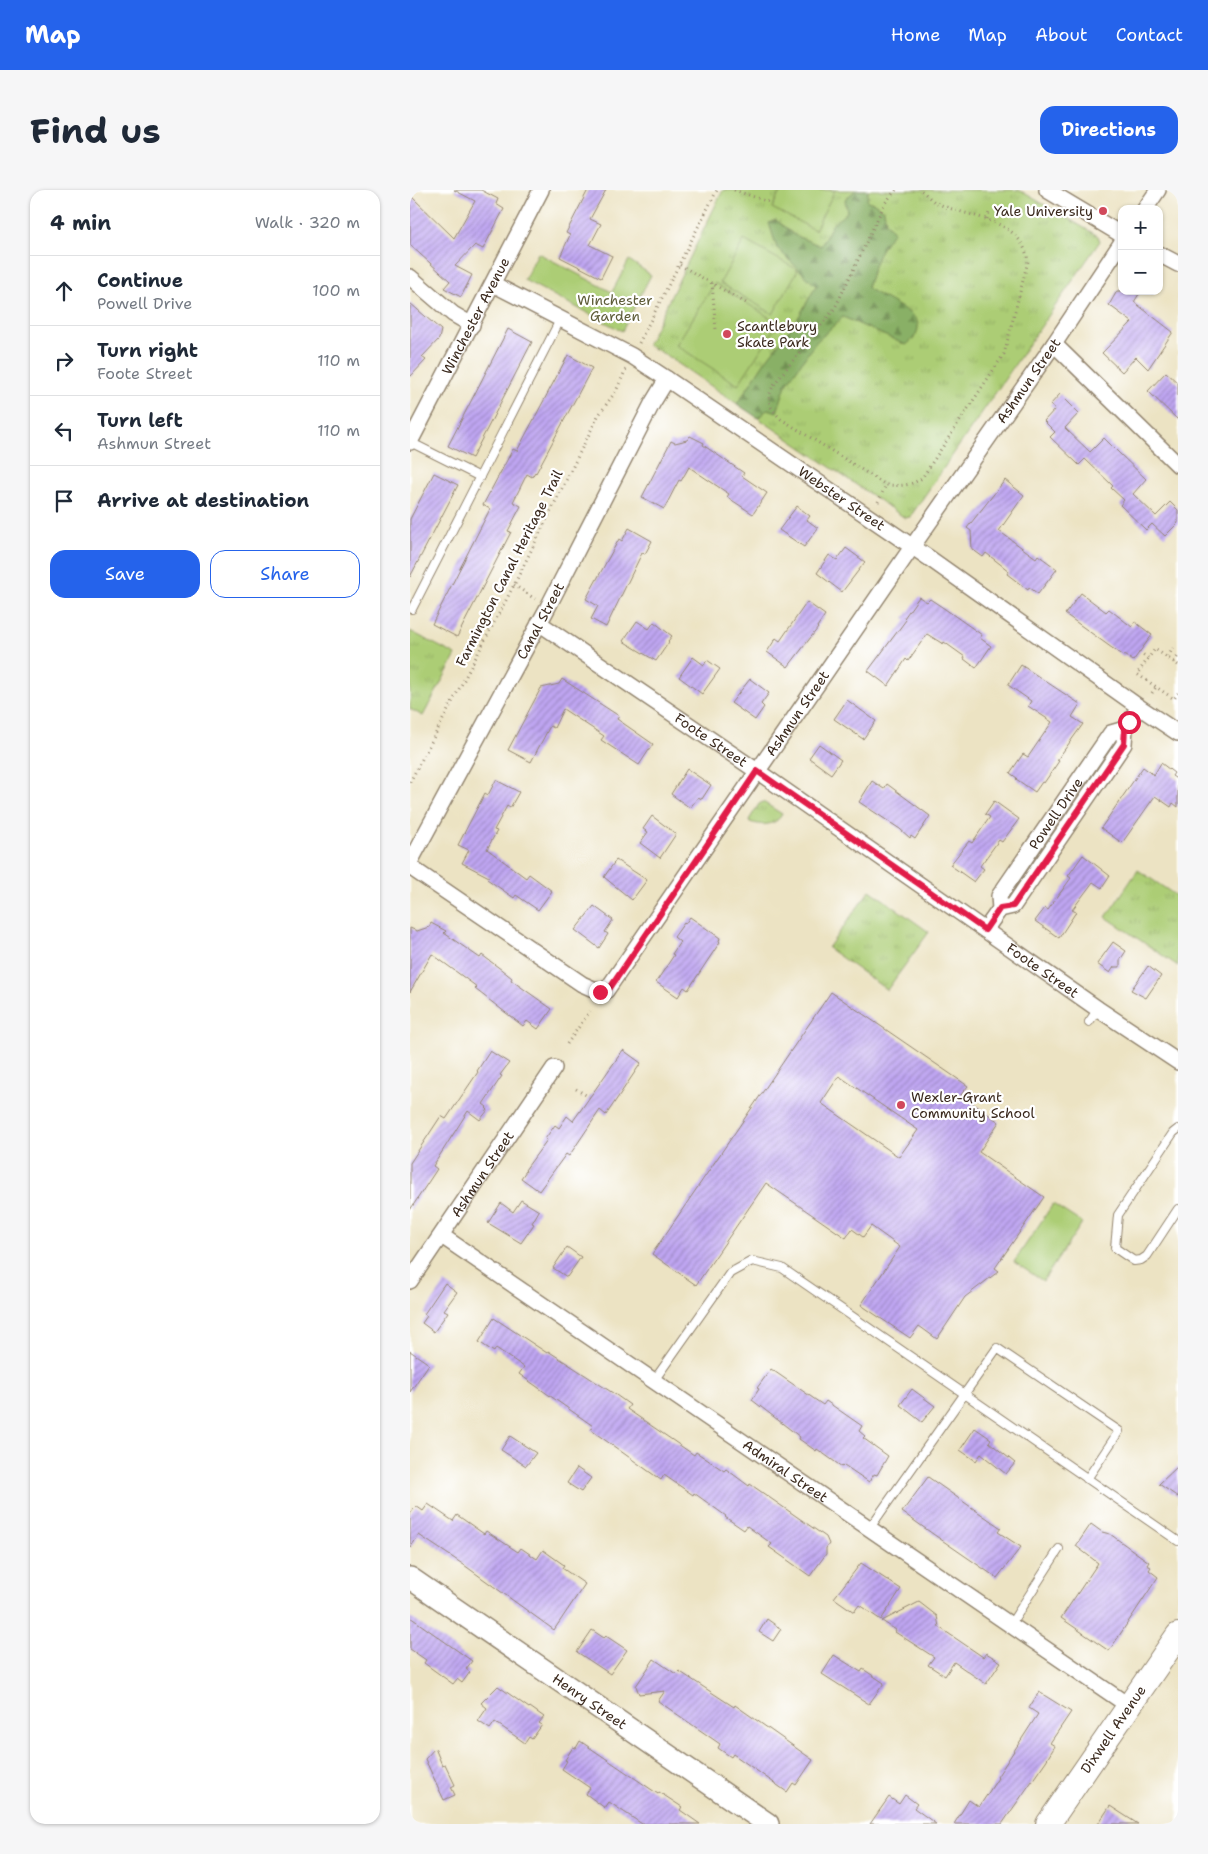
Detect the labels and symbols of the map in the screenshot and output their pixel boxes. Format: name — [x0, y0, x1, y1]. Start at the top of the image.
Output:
place label: Yale University — [994, 202, 1093, 220]
marker: Yale University — [1097, 205, 1109, 217]
street label: Winchester Avenue — [438, 254, 513, 378]
park label: Winchester Garden — [577, 291, 653, 325]
place label: Scantlebury Skate Park — [737, 317, 817, 351]
marker: Scantlebury Skate Park — [721, 328, 733, 340]
street label: Ashmun Street — [992, 335, 1064, 427]
street label: Webster Street — [795, 462, 889, 534]
street label: Farmington Canal Heritage Trail — [451, 466, 567, 669]
street label: Canal Street — [512, 579, 568, 662]
street label: Ashmun Street — [762, 667, 833, 760]
street label: Foote Street — [671, 709, 751, 771]
route start — [1118, 711, 1141, 734]
street label: Powell Drive — [1025, 774, 1087, 853]
street label: Foote Street — [1003, 939, 1082, 1002]
route end — [589, 981, 612, 1004]
place label: Wexler-Grant Community School — [911, 1088, 1036, 1122]
marker: Wexler-Grant Community School — [895, 1099, 907, 1111]
street label: Ashmun Street — [447, 1128, 518, 1221]
street label: Admiral Street — [739, 1435, 831, 1506]
street label: Henry Street — [549, 1670, 630, 1733]
street label: Dixwell Avenue — [1077, 1682, 1150, 1777]

